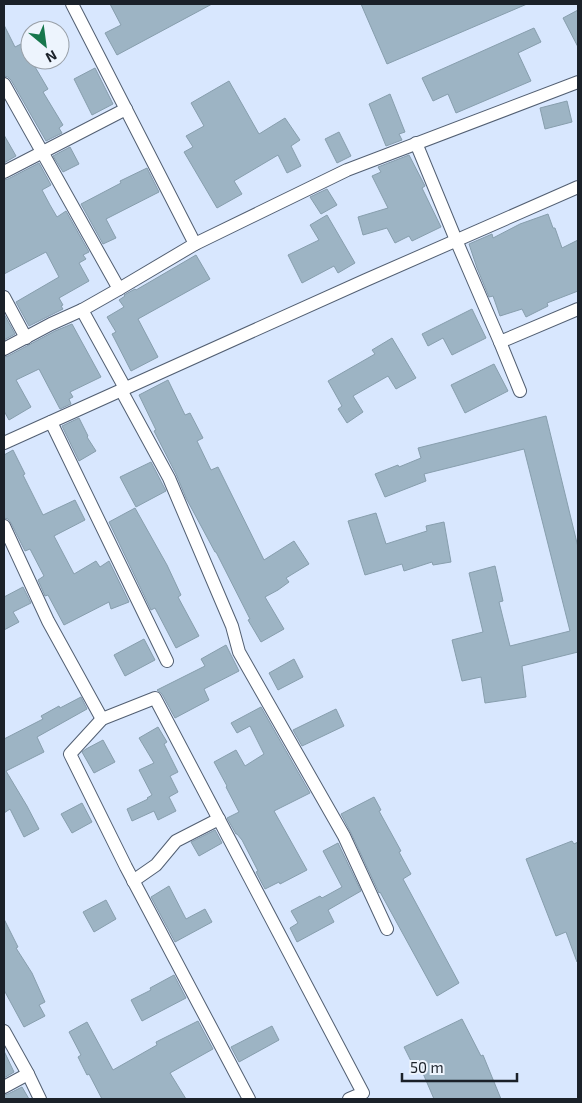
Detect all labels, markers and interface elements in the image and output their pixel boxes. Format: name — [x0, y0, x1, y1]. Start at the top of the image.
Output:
north arrow — [20, 20, 70, 70]
text: N — [43, 47, 60, 67]
scale bar — [402, 1050, 517, 1082]
text: 50 m — [410, 1058, 444, 1076]

